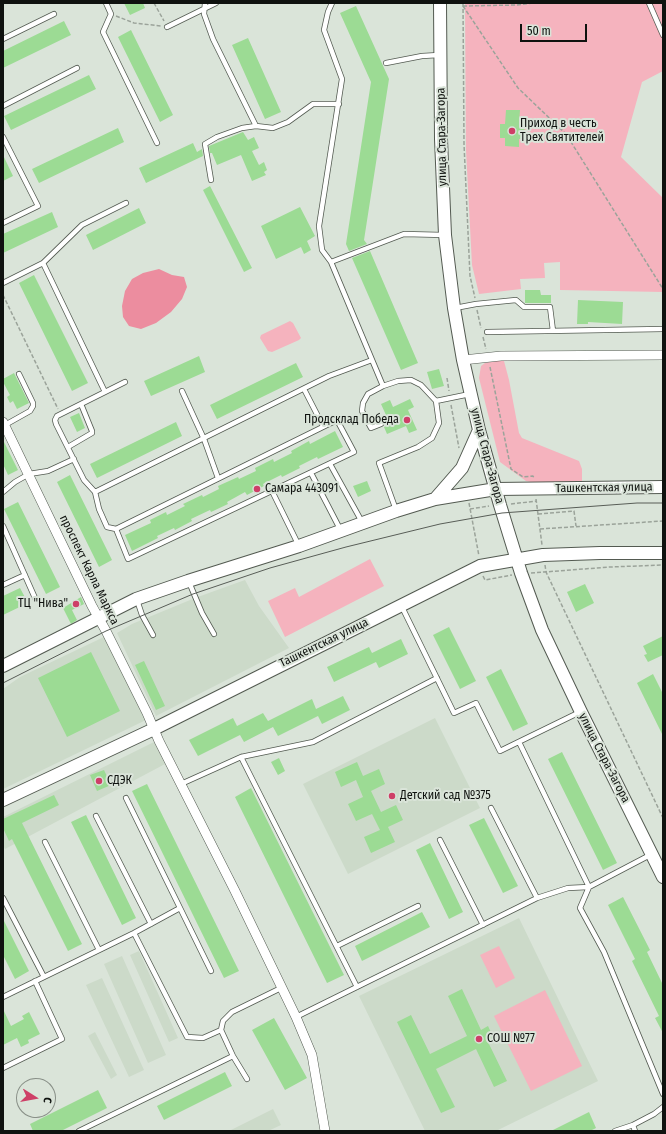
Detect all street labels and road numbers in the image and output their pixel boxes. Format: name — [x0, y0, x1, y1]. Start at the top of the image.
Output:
street label: улица Стара-Загора — [434, 88, 450, 186]
street label: улица Стара-Загора — [467, 407, 507, 505]
street label: Ташкентская улица — [555, 480, 653, 496]
street label: проспект Карла Маркса — [56, 513, 122, 627]
street label: Ташкентская улица — [277, 615, 371, 671]
street label: улица Стара-Загора — [575, 711, 633, 805]

